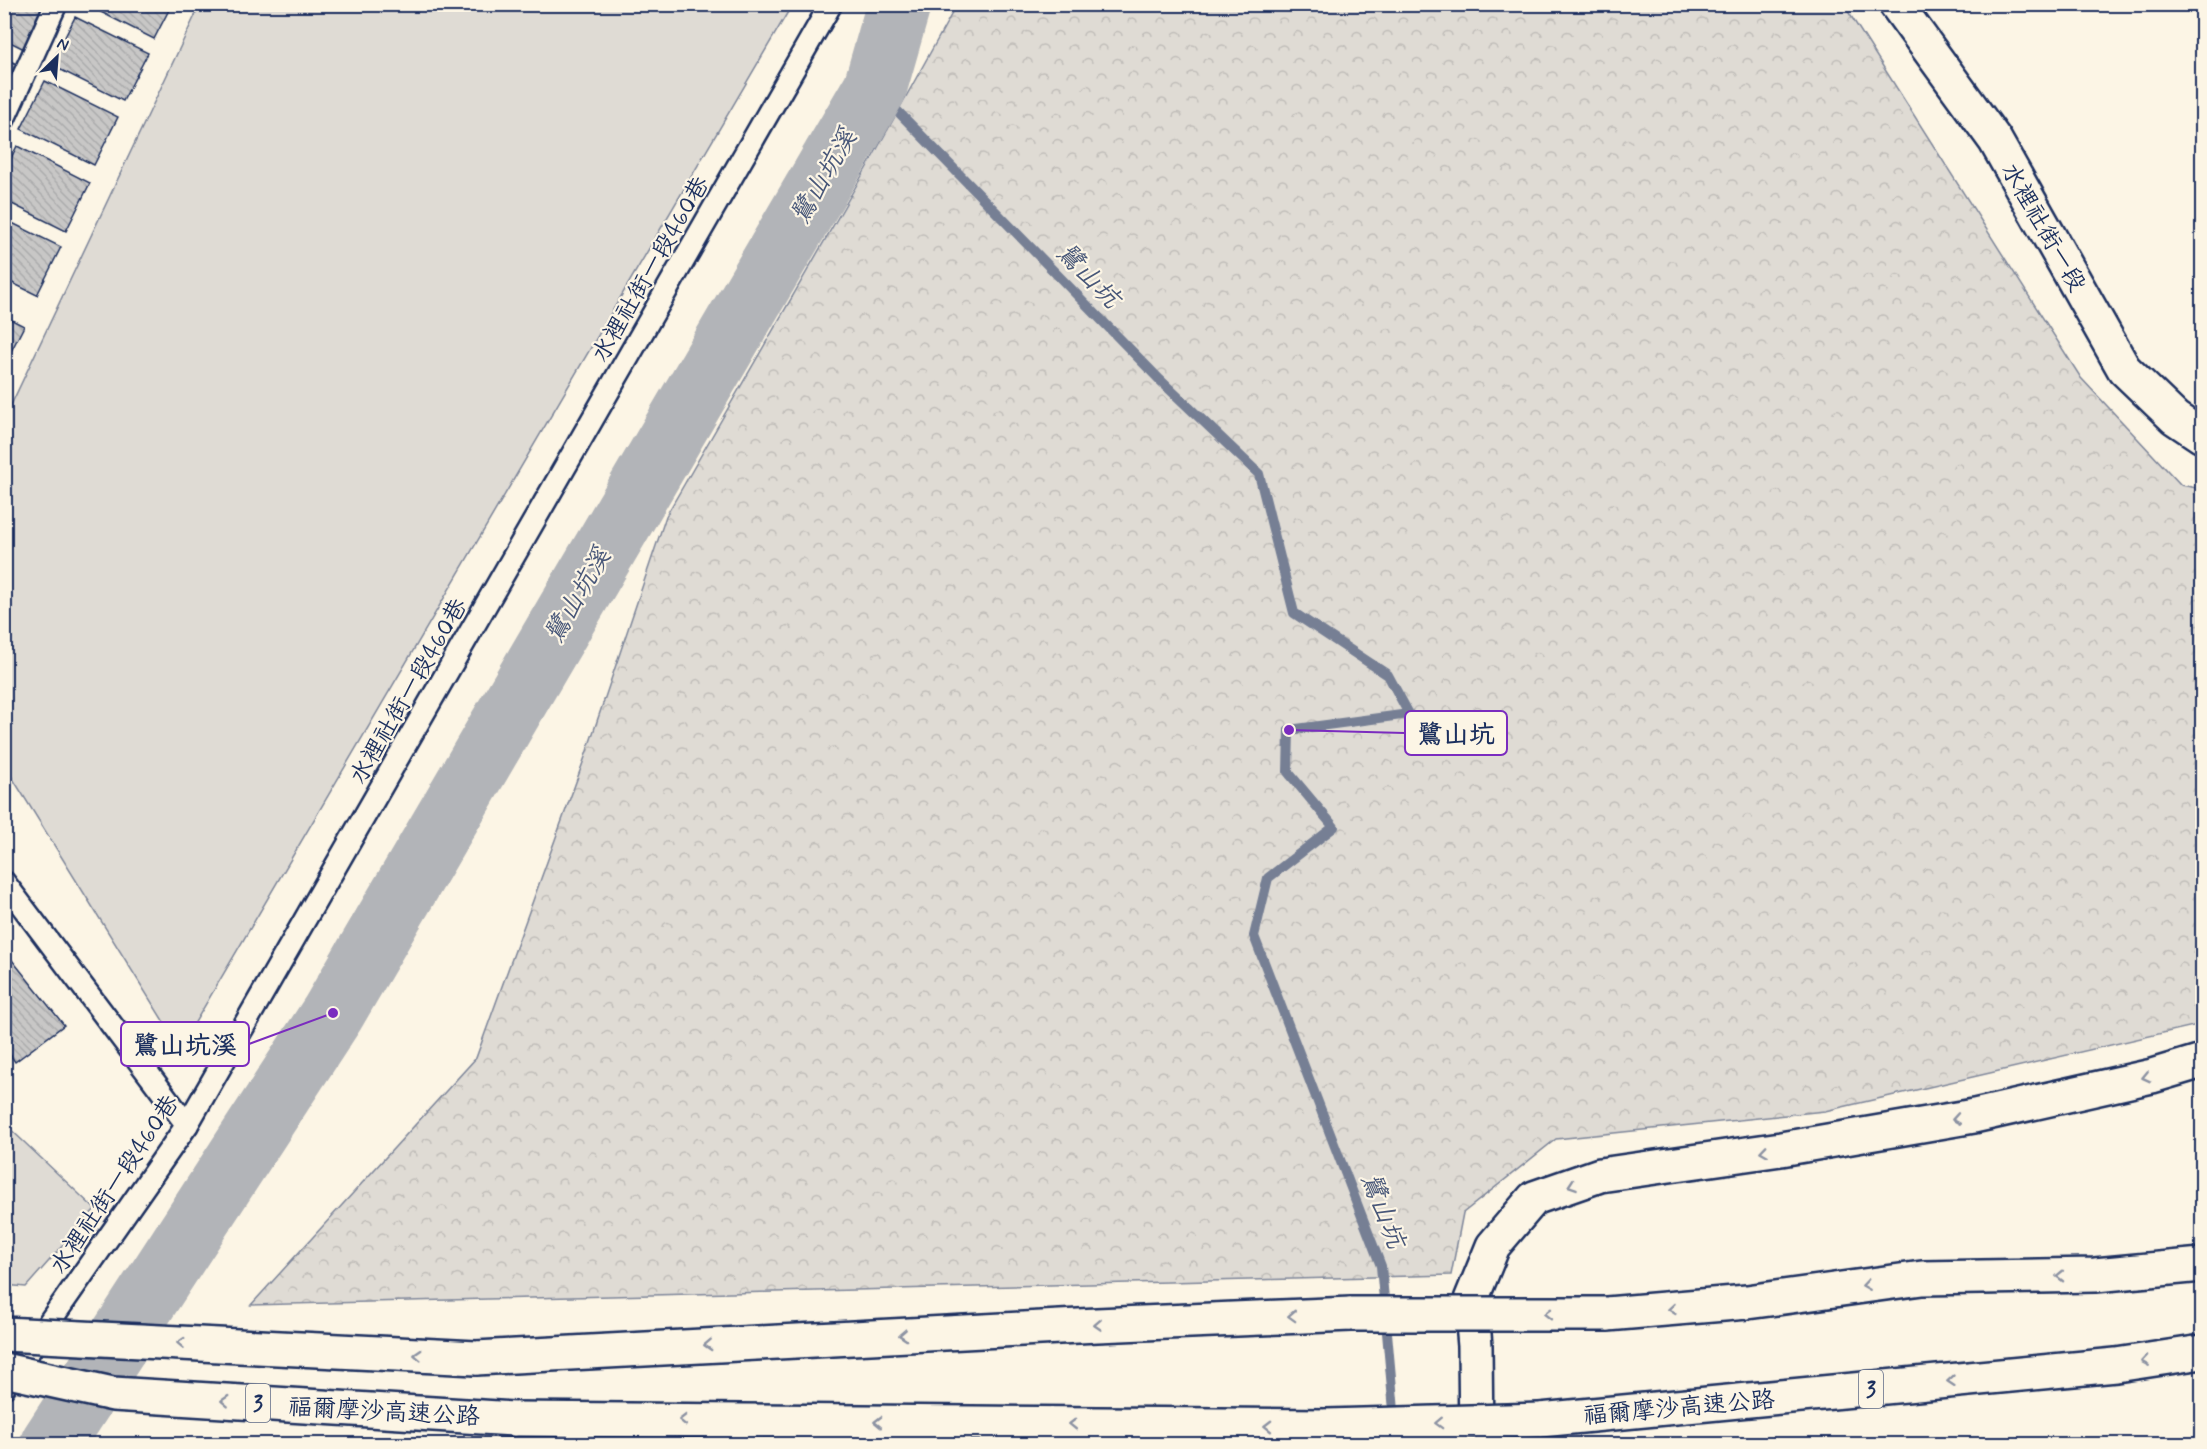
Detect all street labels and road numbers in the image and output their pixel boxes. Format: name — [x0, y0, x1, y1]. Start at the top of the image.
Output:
street label: 水裡社街一段 — [1993, 158, 2092, 298]
street label: 水裡社街一段460巷 — [585, 171, 717, 368]
street label: 水裡社街一段460巷 — [343, 593, 475, 790]
street label: 水裡社街一段460巷 — [44, 1089, 187, 1280]
road number: 3 — [1859, 1370, 1883, 1408]
road number: 3 — [246, 1384, 270, 1422]
street label: 福爾摩沙高速公路 — [1582, 1385, 1776, 1432]
street label: 福爾摩沙高速公路 — [287, 1392, 481, 1433]

